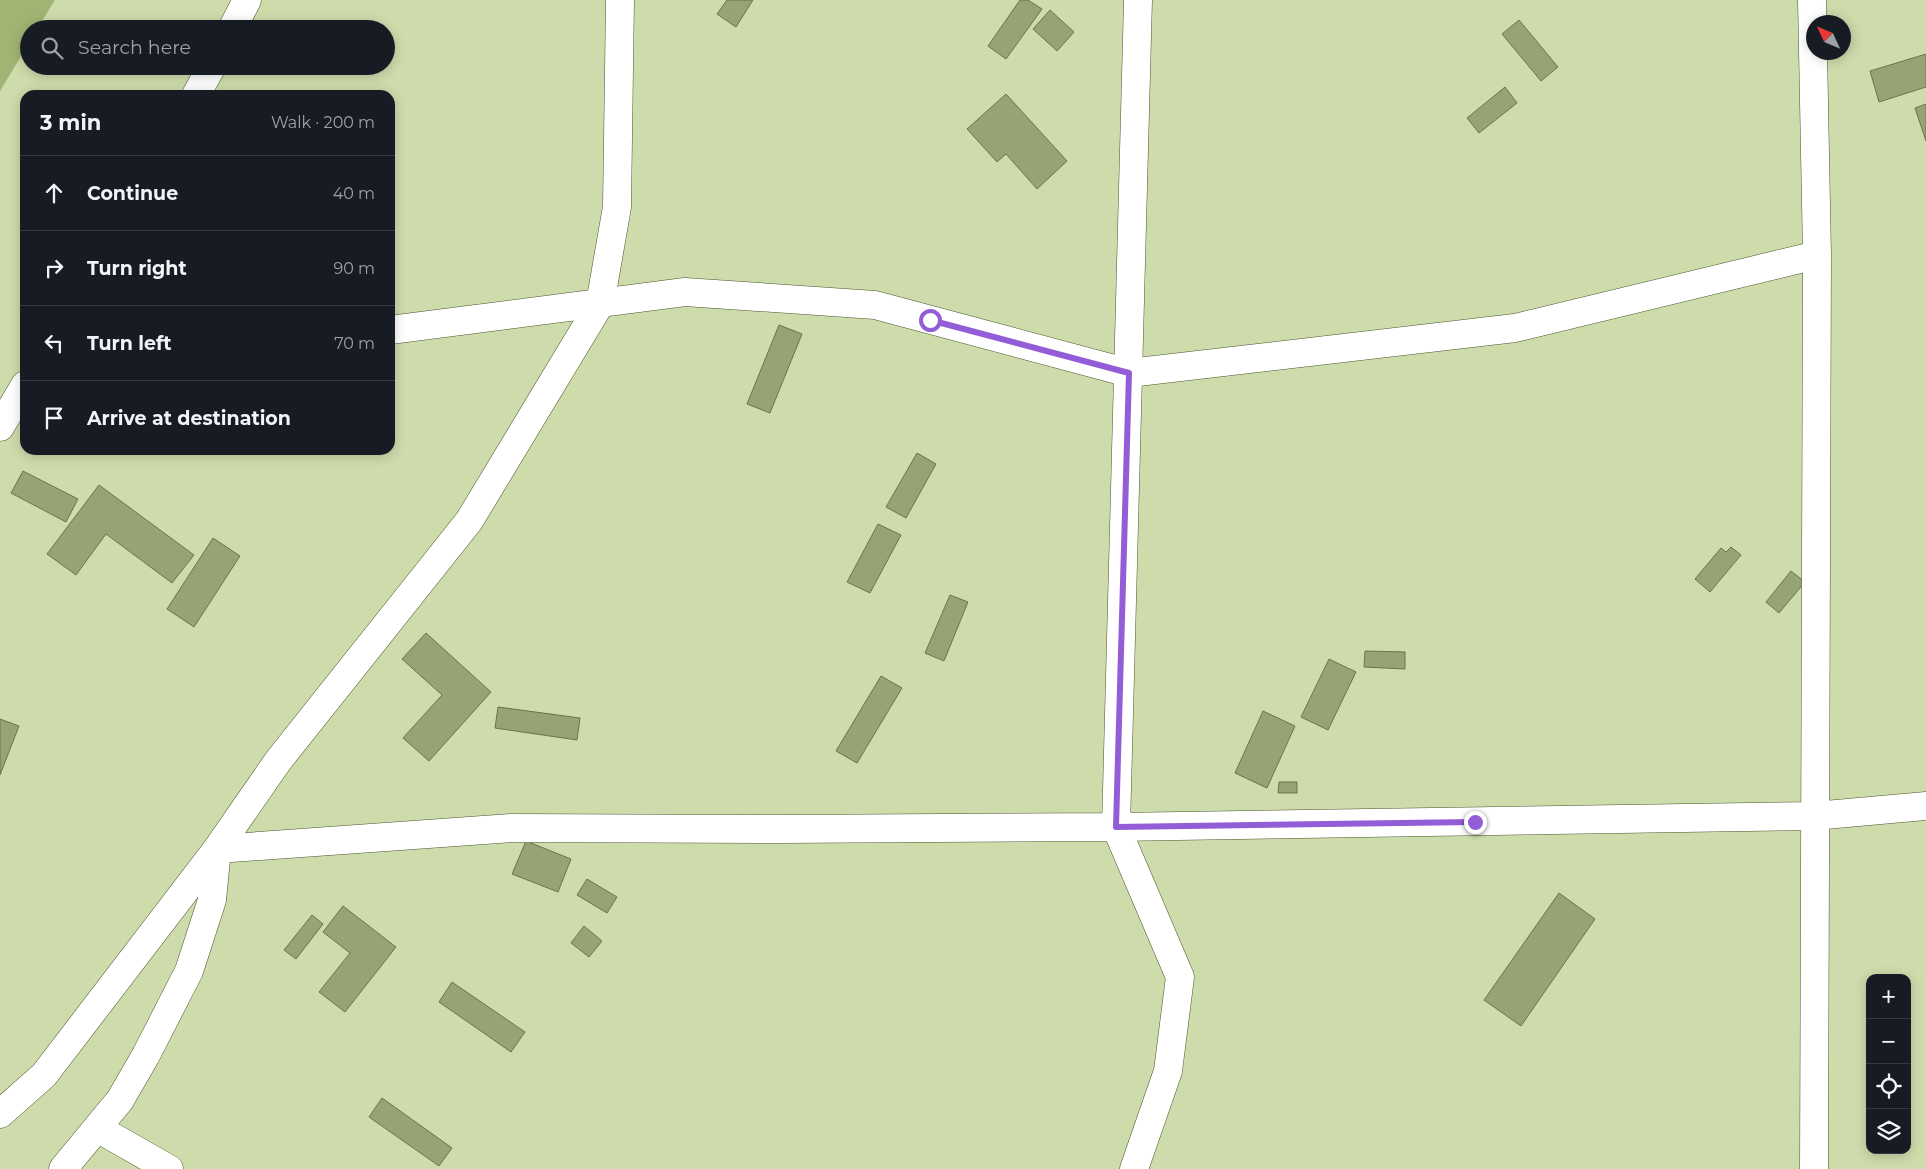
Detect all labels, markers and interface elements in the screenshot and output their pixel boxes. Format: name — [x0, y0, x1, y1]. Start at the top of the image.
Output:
north arrow — [1806, 15, 1851, 60]
search box — [20, 20, 395, 75]
icon: search — [38, 34, 66, 62]
text: Search here — [78, 36, 191, 59]
text: 3 min — [40, 110, 101, 135]
text: Walk · 200 m — [271, 113, 375, 132]
icon: ahead — [40, 179, 68, 207]
text: Continue — [87, 182, 178, 205]
text: 40 m — [333, 184, 375, 203]
icon: right — [40, 254, 68, 282]
text: Turn right — [87, 257, 187, 280]
text: 90 m — [333, 259, 375, 278]
route start — [919, 309, 942, 332]
icon: left — [40, 329, 68, 357]
text: Turn left — [87, 332, 172, 355]
text: 70 m — [334, 334, 375, 353]
icon: arrive — [40, 404, 68, 432]
text: Arrive at destination — [87, 407, 291, 430]
route end — [1464, 811, 1487, 834]
map controls — [1866, 974, 1911, 1154]
button: + — [1866, 974, 1911, 1019]
button: − — [1866, 1019, 1911, 1064]
button: locate — [1866, 1064, 1911, 1109]
button: layers — [1866, 1109, 1911, 1154]

